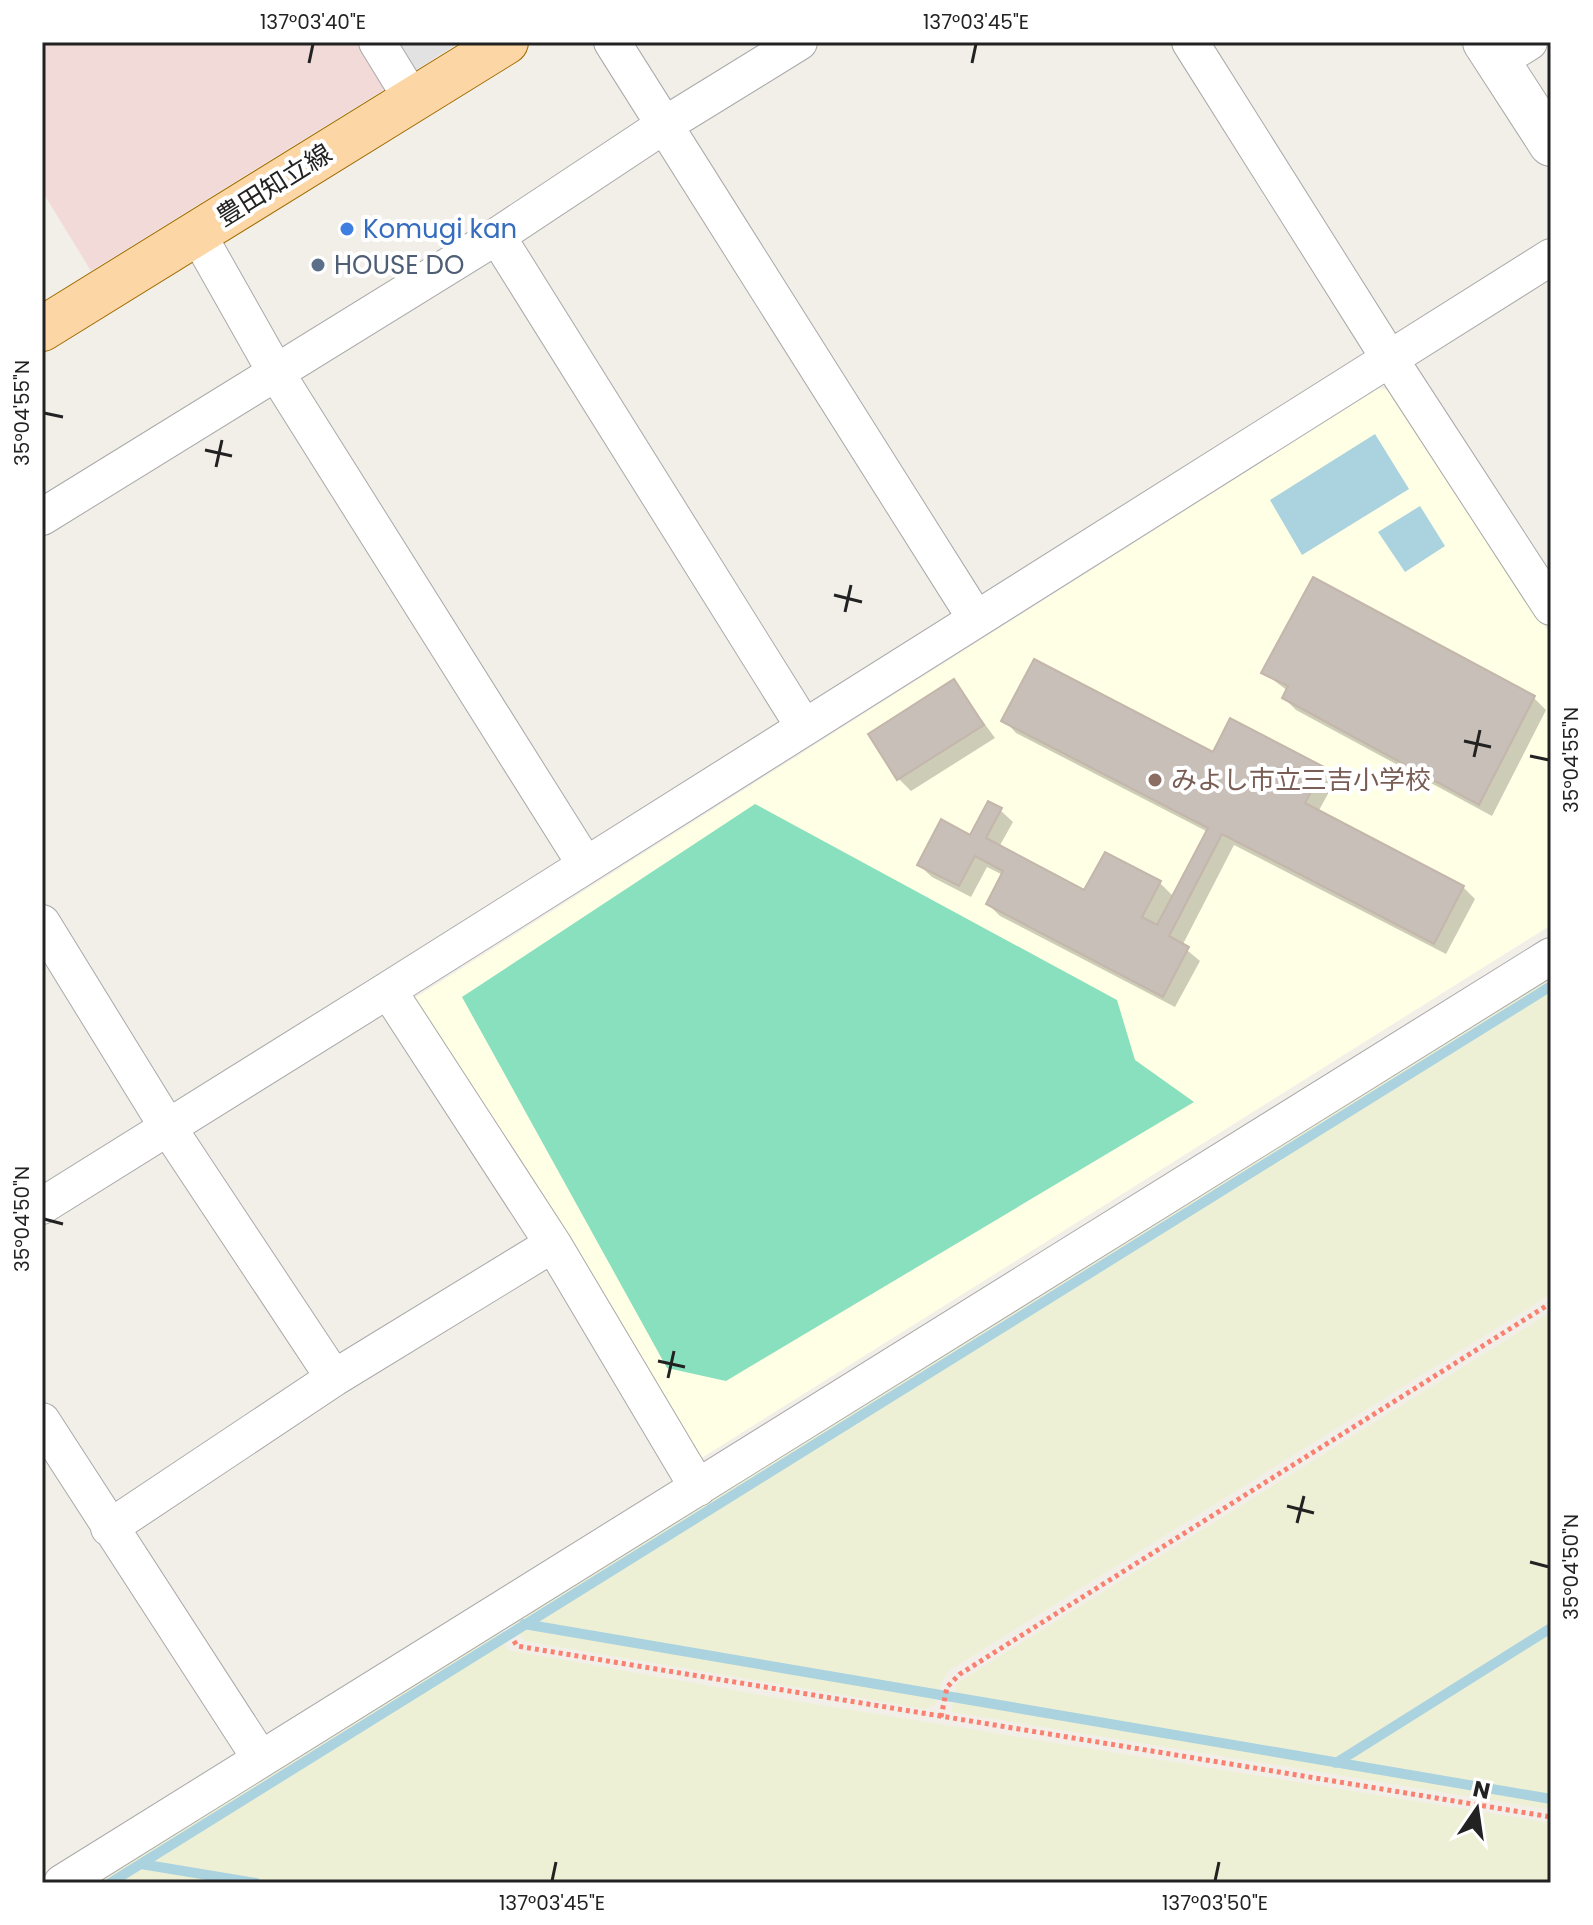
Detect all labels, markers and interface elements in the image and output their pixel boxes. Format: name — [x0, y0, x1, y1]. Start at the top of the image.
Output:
text: 137°03'40"E — [260, 8, 366, 36]
text: 137°03'45"E — [923, 8, 1029, 36]
street label: 豊田知立線 — [209, 135, 339, 235]
place label: Komugi kan — [363, 211, 517, 247]
marker: Komugi kan — [338, 220, 356, 238]
place label: HOUSE DO — [334, 247, 464, 283]
marker: HOUSE DO — [309, 256, 327, 274]
text: 35°04'55"N — [8, 360, 36, 466]
text: 35°04'55"N — [1557, 707, 1585, 813]
place label: みよし市立三吉小学校 — [1171, 762, 1431, 798]
marker: みよし市立三吉小学校 — [1146, 771, 1164, 789]
text: 35°04'50"N — [8, 1166, 36, 1272]
text: 35°04'50"N — [1557, 1514, 1585, 1620]
north arrow — [1437, 1769, 1517, 1849]
text: N — [1470, 1773, 1493, 1807]
text: 137°03'45"E — [499, 1889, 605, 1917]
text: 137°03'50"E — [1162, 1889, 1268, 1917]

